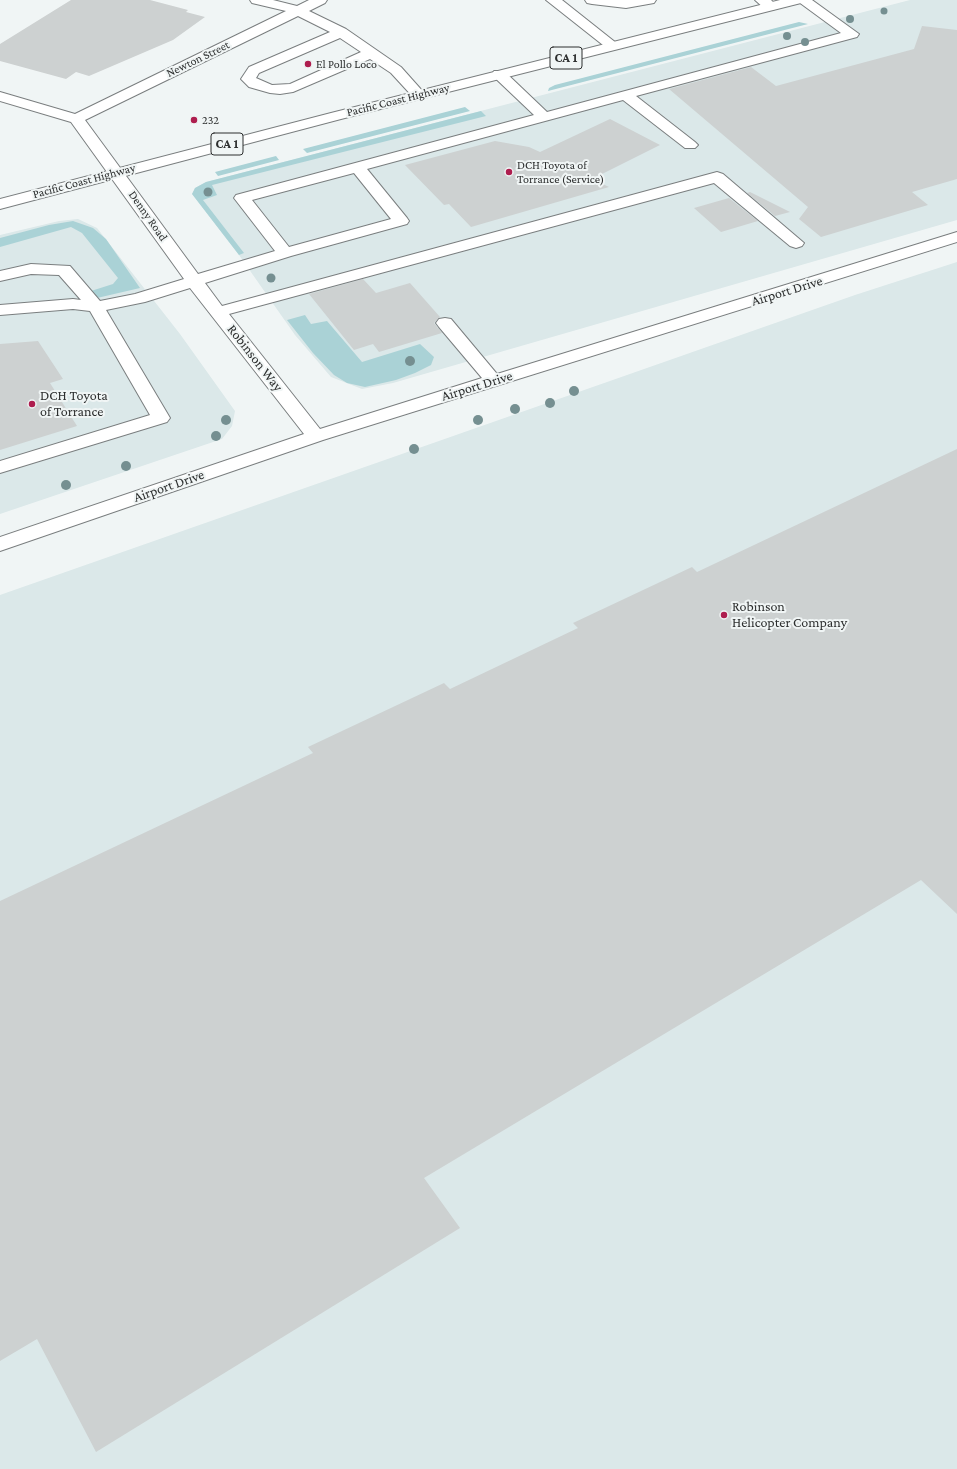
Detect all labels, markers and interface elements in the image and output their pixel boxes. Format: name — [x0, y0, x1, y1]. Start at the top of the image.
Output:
street label: Newton Street — [164, 37, 232, 81]
road number: CA 1 — [550, 47, 582, 69]
place label: El Pollo Loco — [316, 57, 377, 71]
marker: El Pollo Loco — [303, 59, 313, 69]
street label: Pacific Coast Highway — [345, 80, 451, 120]
place label: 232 — [202, 113, 219, 127]
marker: 232 — [189, 115, 199, 125]
road number: CA 1 — [211, 133, 243, 155]
place label: DCH Toyota of Torrance (Service) — [517, 158, 604, 186]
street label: Pacific Coast Highway — [31, 160, 137, 202]
marker: DCH Toyota of Torrance (Service) — [504, 167, 514, 177]
street label: Denny Road — [125, 188, 171, 244]
street label: Airport Drive — [749, 272, 825, 310]
street label: Robinson Way — [224, 321, 286, 395]
street label: Airport Drive — [439, 367, 515, 405]
place label: DCH Toyota of Torrance — [40, 388, 108, 420]
marker: DCH Toyota of Torrance — [27, 399, 37, 409]
street label: Airport Drive — [131, 466, 207, 506]
place label: Robinson Helicopter Company — [732, 599, 847, 632]
marker: Robinson Helicopter Company — [719, 610, 729, 620]

